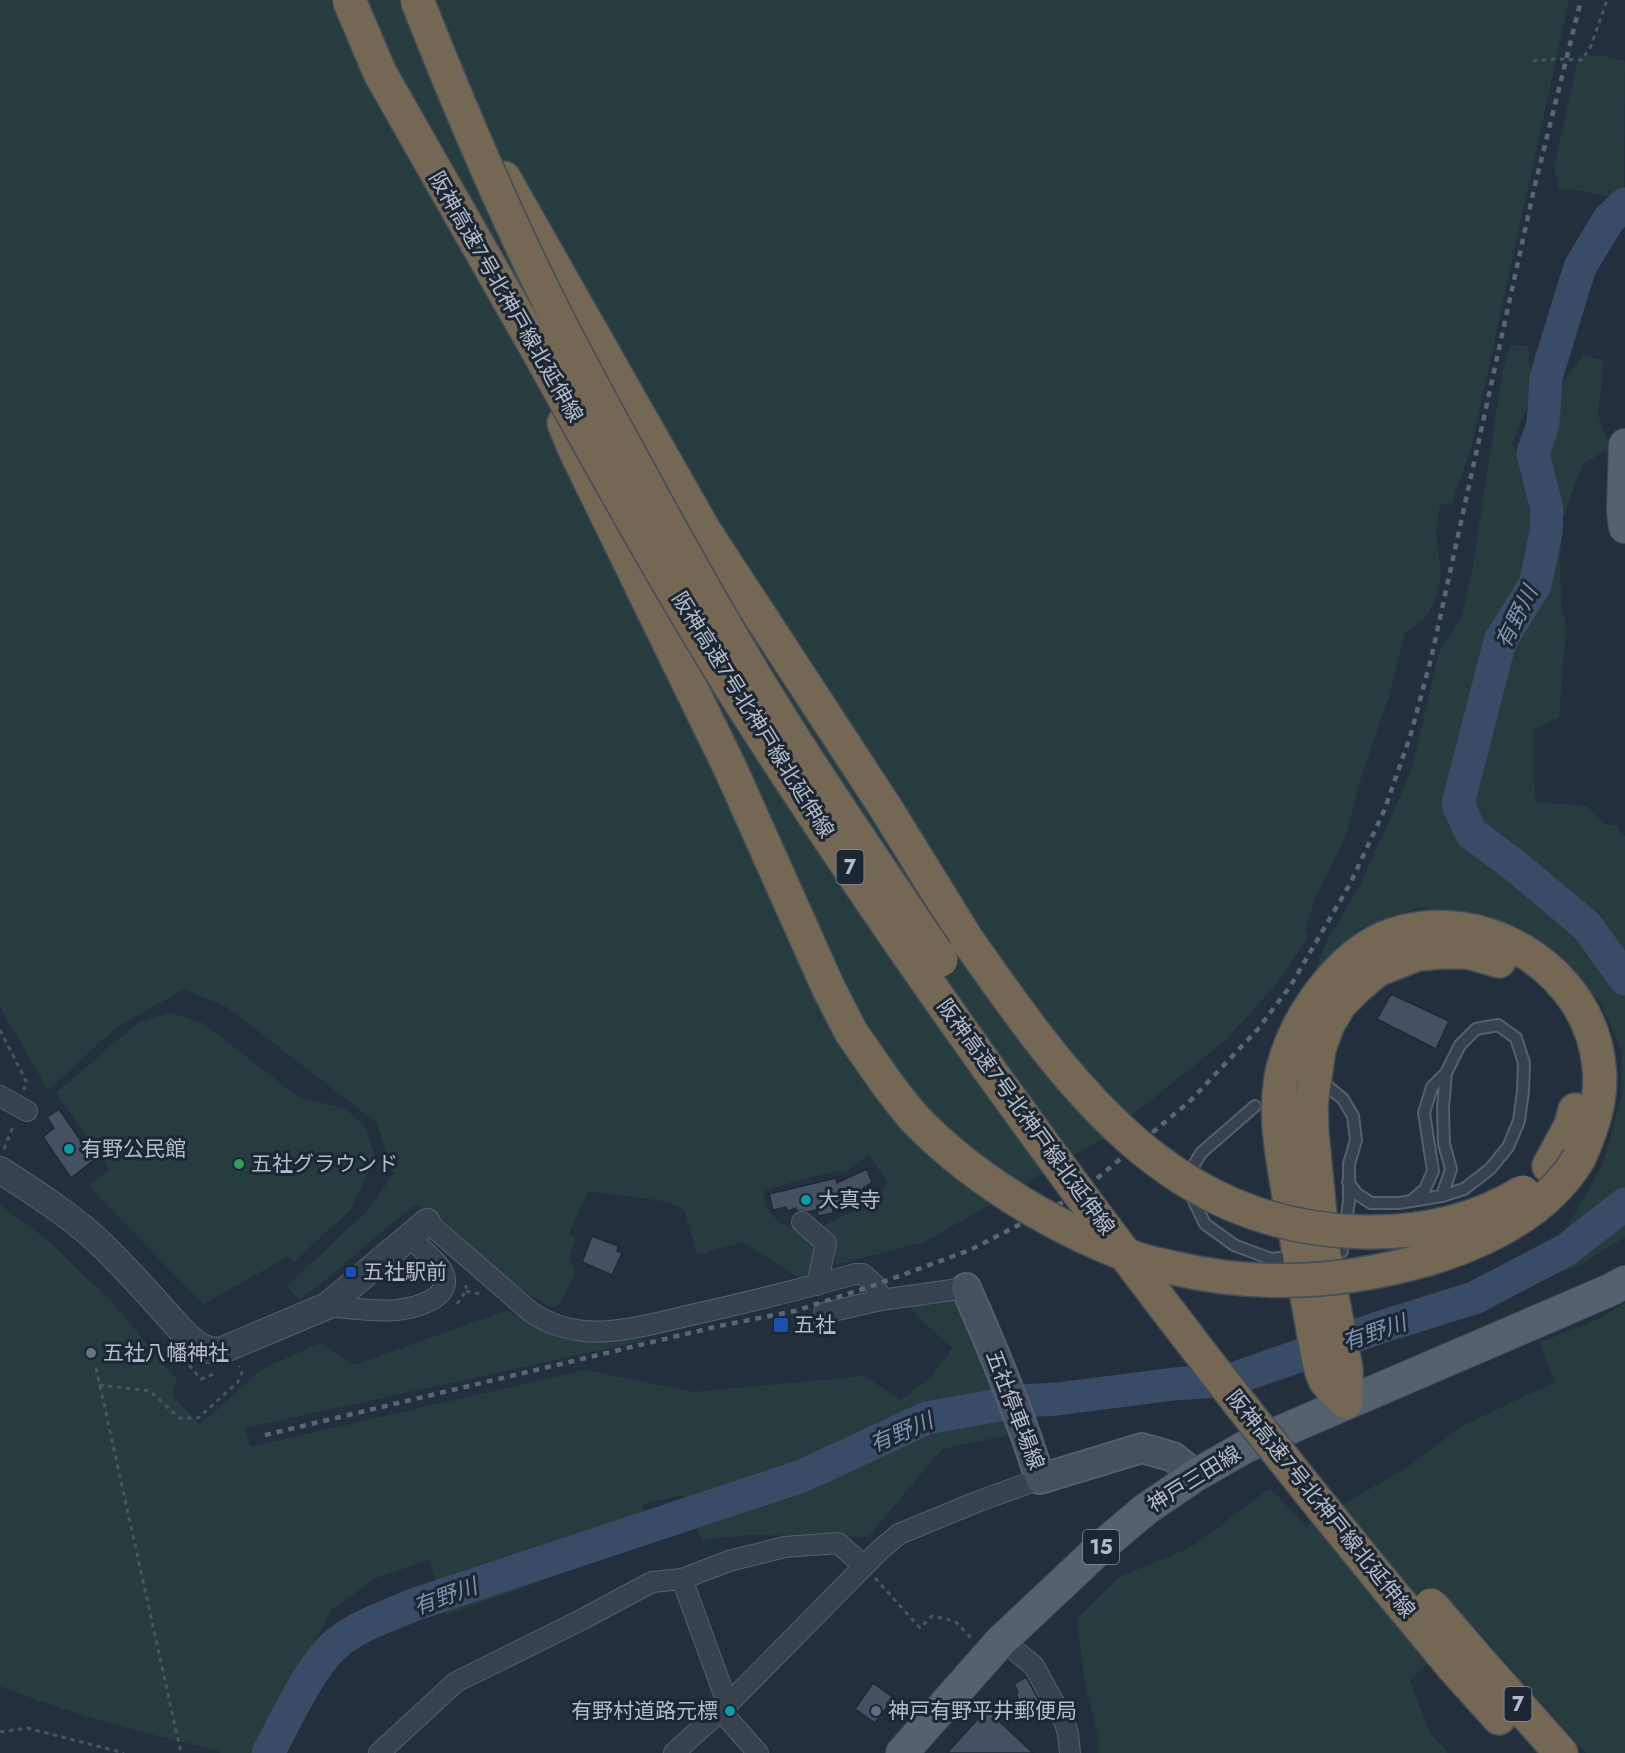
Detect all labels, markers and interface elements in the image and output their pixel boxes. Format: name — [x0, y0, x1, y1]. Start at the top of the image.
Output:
street label: 阪神高速７号北神戸線北延伸線 — [422, 166, 590, 428]
water label: 有野川 — [1487, 579, 1546, 654]
street label: 阪神高速７号北神戸線北延伸線 — [665, 586, 841, 844]
road number: 7 — [836, 850, 864, 884]
street label: 阪神高速７号北神戸線北延伸線 — [930, 993, 1122, 1241]
place label: 有野公民館 — [81, 1134, 186, 1164]
marker: 有野公民館 — [62, 1142, 76, 1156]
place label: 五社グラウンド — [251, 1149, 398, 1179]
marker: 五社グラウンド — [232, 1157, 246, 1171]
place label: 大真寺 — [818, 1185, 881, 1215]
marker: 大真寺 — [799, 1193, 813, 1207]
place label: 五社駅前 — [363, 1257, 447, 1287]
marker: 五社駅前 — [344, 1265, 358, 1279]
water label: 有野川 — [1338, 1305, 1412, 1358]
place label: 五社 — [794, 1310, 836, 1340]
marker: 五社 — [772, 1316, 790, 1334]
place label: 五社八幡神社 — [103, 1338, 229, 1368]
marker: 五社八幡神社 — [84, 1346, 98, 1360]
street label: 五社停車場線 — [978, 1346, 1052, 1474]
street label: 阪神高速７号北神戸線北延伸線 — [1220, 1384, 1422, 1624]
water label: 有野川 — [864, 1404, 939, 1460]
street label: 神戸三田線 — [1142, 1438, 1246, 1520]
road number: 15 — [1083, 1530, 1119, 1564]
water label: 有野川 — [409, 1569, 483, 1622]
road number: 7 — [1504, 1687, 1532, 1721]
place label: 有野村道路元標 — [571, 1696, 718, 1726]
place label: 神戸有野平井郵便局 — [888, 1696, 1077, 1726]
marker: 有野村道路元標 — [723, 1704, 737, 1718]
marker: 神戸有野平井郵便局 — [869, 1704, 883, 1718]

